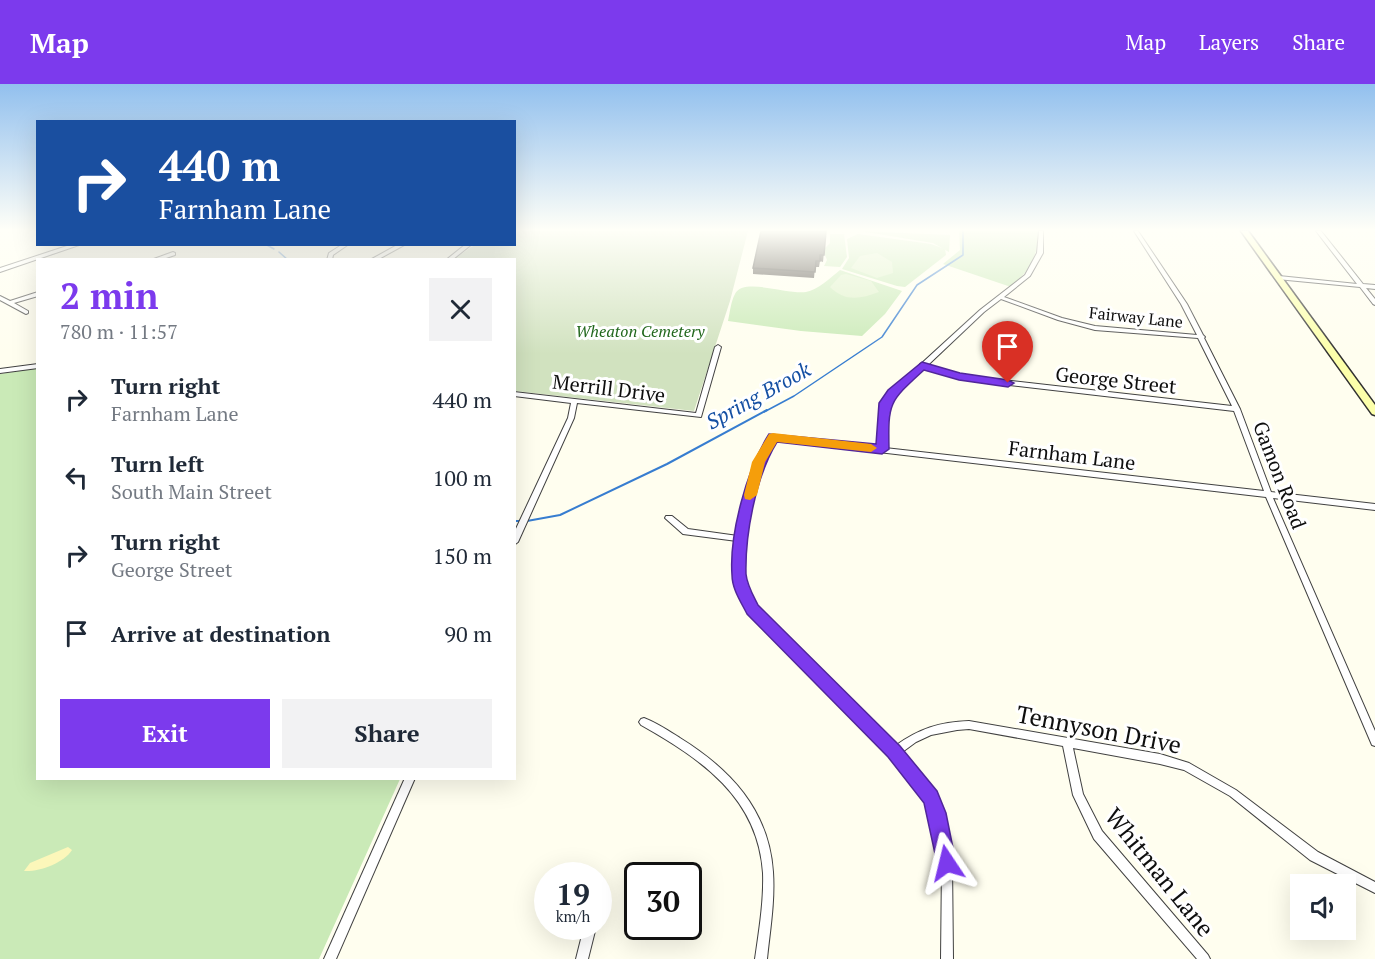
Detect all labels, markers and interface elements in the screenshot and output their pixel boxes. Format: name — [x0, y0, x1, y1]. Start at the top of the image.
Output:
text: Map — [30, 24, 89, 61]
text: Map — [1125, 28, 1166, 56]
text: Layers — [1199, 28, 1259, 56]
text: Share — [1292, 28, 1345, 56]
text: 440 m — [159, 137, 280, 193]
icon: right — [60, 144, 138, 222]
text: Farnham Lane — [159, 191, 331, 227]
text: 2 min — [60, 272, 158, 319]
button: close — [429, 278, 492, 341]
street label: Fairway Lane — [1088, 301, 1184, 333]
text: 780 m · 11:57 — [60, 318, 178, 345]
park label: Wheaton Cemetery — [576, 320, 705, 342]
pin — [982, 321, 1033, 383]
icon: arrive — [991, 330, 1024, 363]
water label: Spring Brook — [701, 354, 816, 435]
street label: George Street — [1054, 360, 1178, 400]
street label: Merrill Drive — [551, 368, 667, 408]
text: Turn right — [111, 371, 220, 400]
icon: right — [60, 383, 93, 416]
text: 440 m — [432, 385, 492, 414]
text: Farnham Lane — [111, 400, 239, 427]
street label: Gamon Road — [1247, 417, 1313, 533]
street label: Farnham Lane — [1007, 434, 1137, 476]
text: Turn left — [111, 449, 204, 478]
icon: left — [60, 461, 93, 494]
text: 100 m — [432, 463, 492, 492]
text: South Main Street — [111, 478, 272, 505]
text: Turn right — [111, 527, 220, 556]
icon: right — [60, 539, 93, 572]
text: 150 m — [432, 541, 492, 570]
text: George Street — [111, 556, 232, 583]
icon: arrive — [60, 617, 93, 650]
text: Arrive at destination — [111, 619, 330, 648]
text: 90 m — [444, 619, 492, 648]
street label: Tennyson Drive — [1014, 697, 1184, 761]
button: Exit — [60, 699, 270, 768]
button: Share — [282, 699, 492, 768]
street label: Whitman Lane — [1098, 801, 1222, 943]
position arrow — [915, 831, 979, 895]
speed limit sign: 30 — [624, 862, 702, 940]
text: 19 — [556, 874, 590, 914]
map controls — [1290, 874, 1356, 940]
button: sound — [1290, 874, 1356, 940]
text: km/h — [556, 906, 590, 926]

